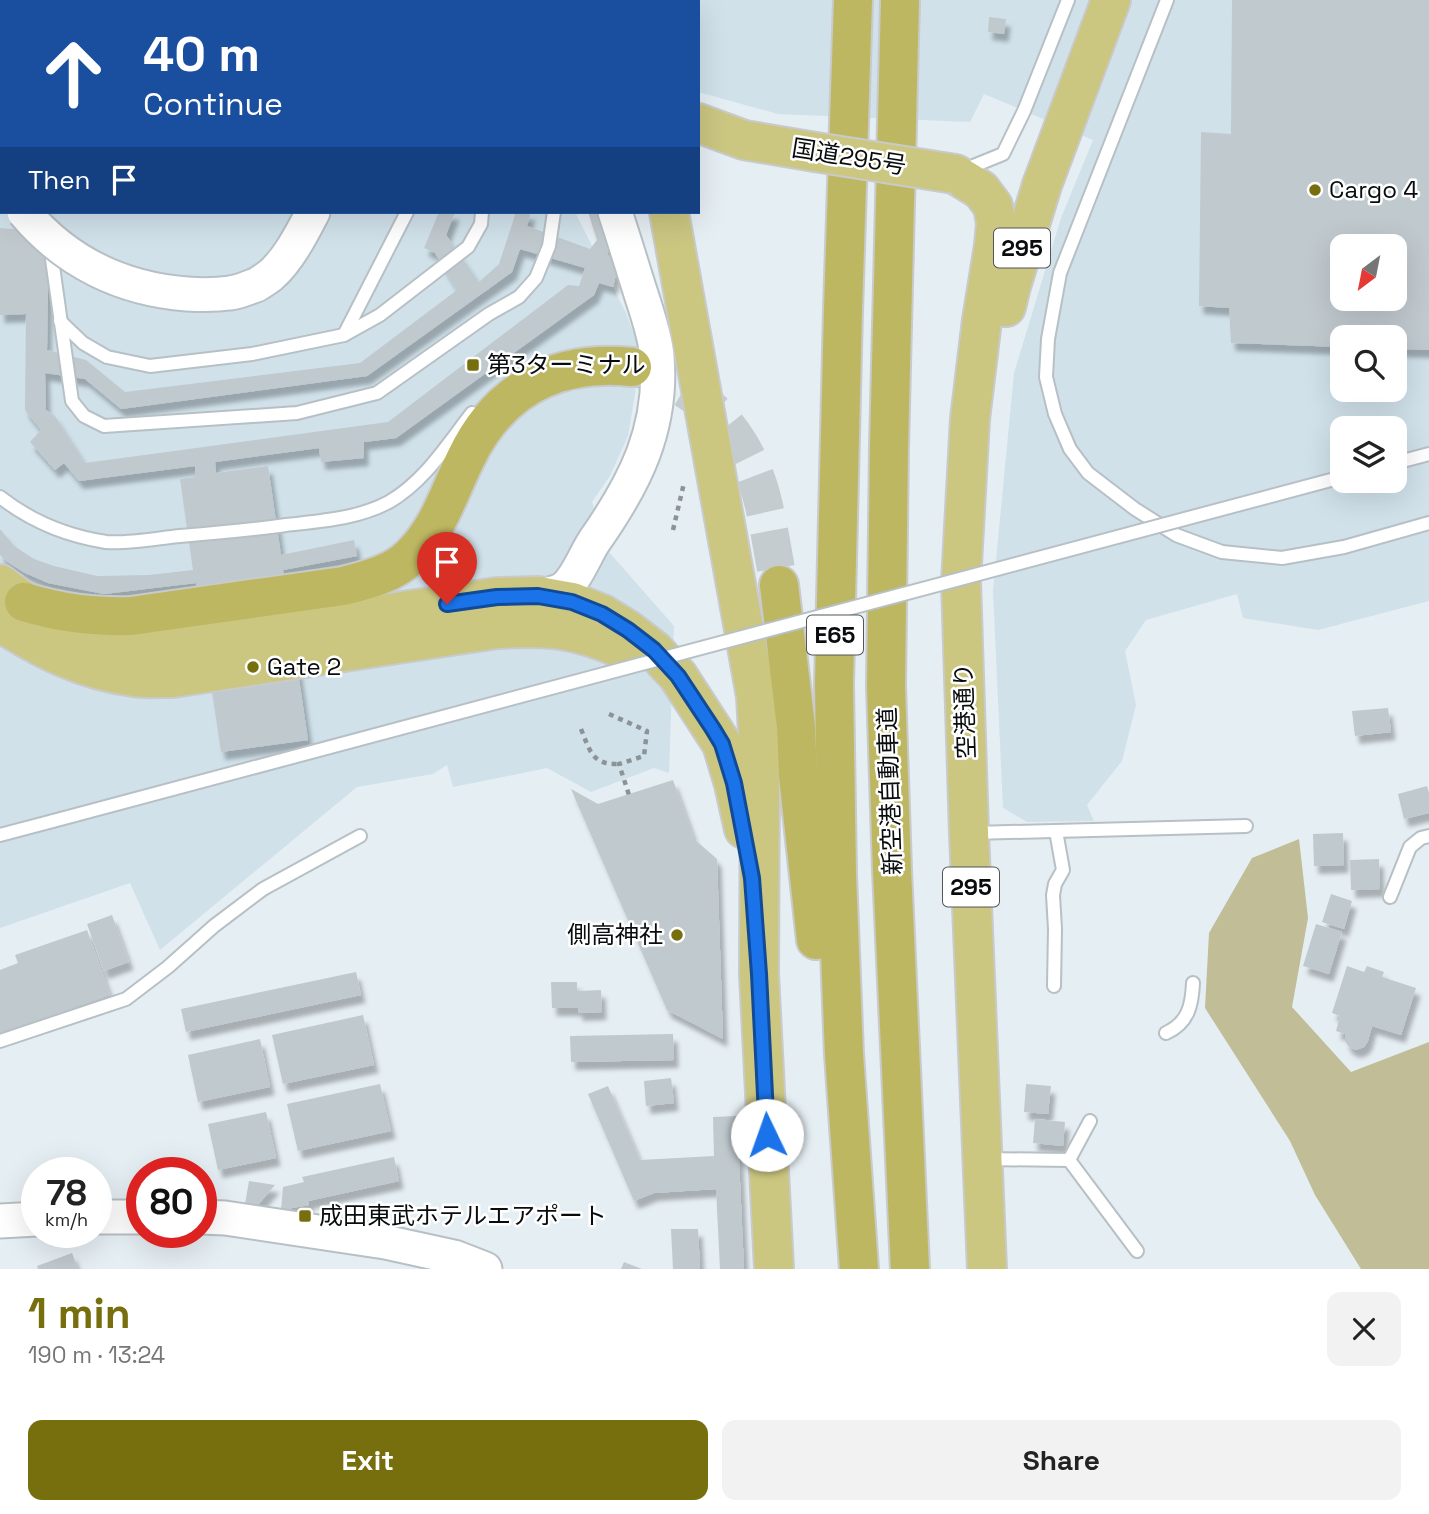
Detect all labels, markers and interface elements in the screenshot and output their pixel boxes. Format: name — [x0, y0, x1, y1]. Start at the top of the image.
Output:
text: 40 m — [143, 23, 260, 85]
icon: ahead — [28, 28, 119, 119]
text: Continue — [143, 84, 283, 124]
street label: 国道295号 — [790, 132, 909, 181]
icon: arrive — [105, 161, 143, 199]
text: Then — [28, 163, 91, 197]
place label: Cargo 4 — [1329, 174, 1418, 205]
marker: Cargo 4 — [1307, 182, 1323, 198]
road number: 295 — [994, 229, 1050, 268]
north arrow — [1330, 234, 1407, 312]
map controls — [1330, 234, 1407, 493]
button: search — [1330, 325, 1407, 402]
place label: 第3ターミナル — [487, 349, 646, 380]
marker: 第3ターミナル — [465, 357, 481, 373]
button: layers — [1330, 416, 1407, 493]
pin — [417, 532, 477, 604]
icon: arrive — [428, 543, 466, 581]
road number: E65 — [807, 615, 863, 654]
place label: Gate 2 — [267, 651, 341, 682]
marker: Gate 2 — [245, 659, 261, 675]
street label: 空港通り — [947, 663, 982, 760]
street label: 新空港自動車道 — [871, 707, 908, 876]
road number: 295 — [943, 867, 999, 906]
place label: 側高神社 — [567, 919, 663, 950]
marker: 側高神社 — [669, 927, 685, 943]
position arrow — [730, 1098, 804, 1172]
speed limit sign: 80 — [126, 1157, 217, 1248]
text: 78 — [46, 1171, 87, 1215]
place label: 成田東武ホテルエアポート — [319, 1200, 607, 1231]
text: km/h — [45, 1208, 88, 1231]
marker: 成田東武ホテルエアポート — [297, 1208, 313, 1224]
text: 1 min — [28, 1287, 131, 1340]
button: close — [1327, 1292, 1401, 1366]
text: 190 m · 13:24 — [28, 1340, 165, 1370]
button: Exit — [28, 1420, 708, 1500]
button: Share — [722, 1420, 1401, 1500]

